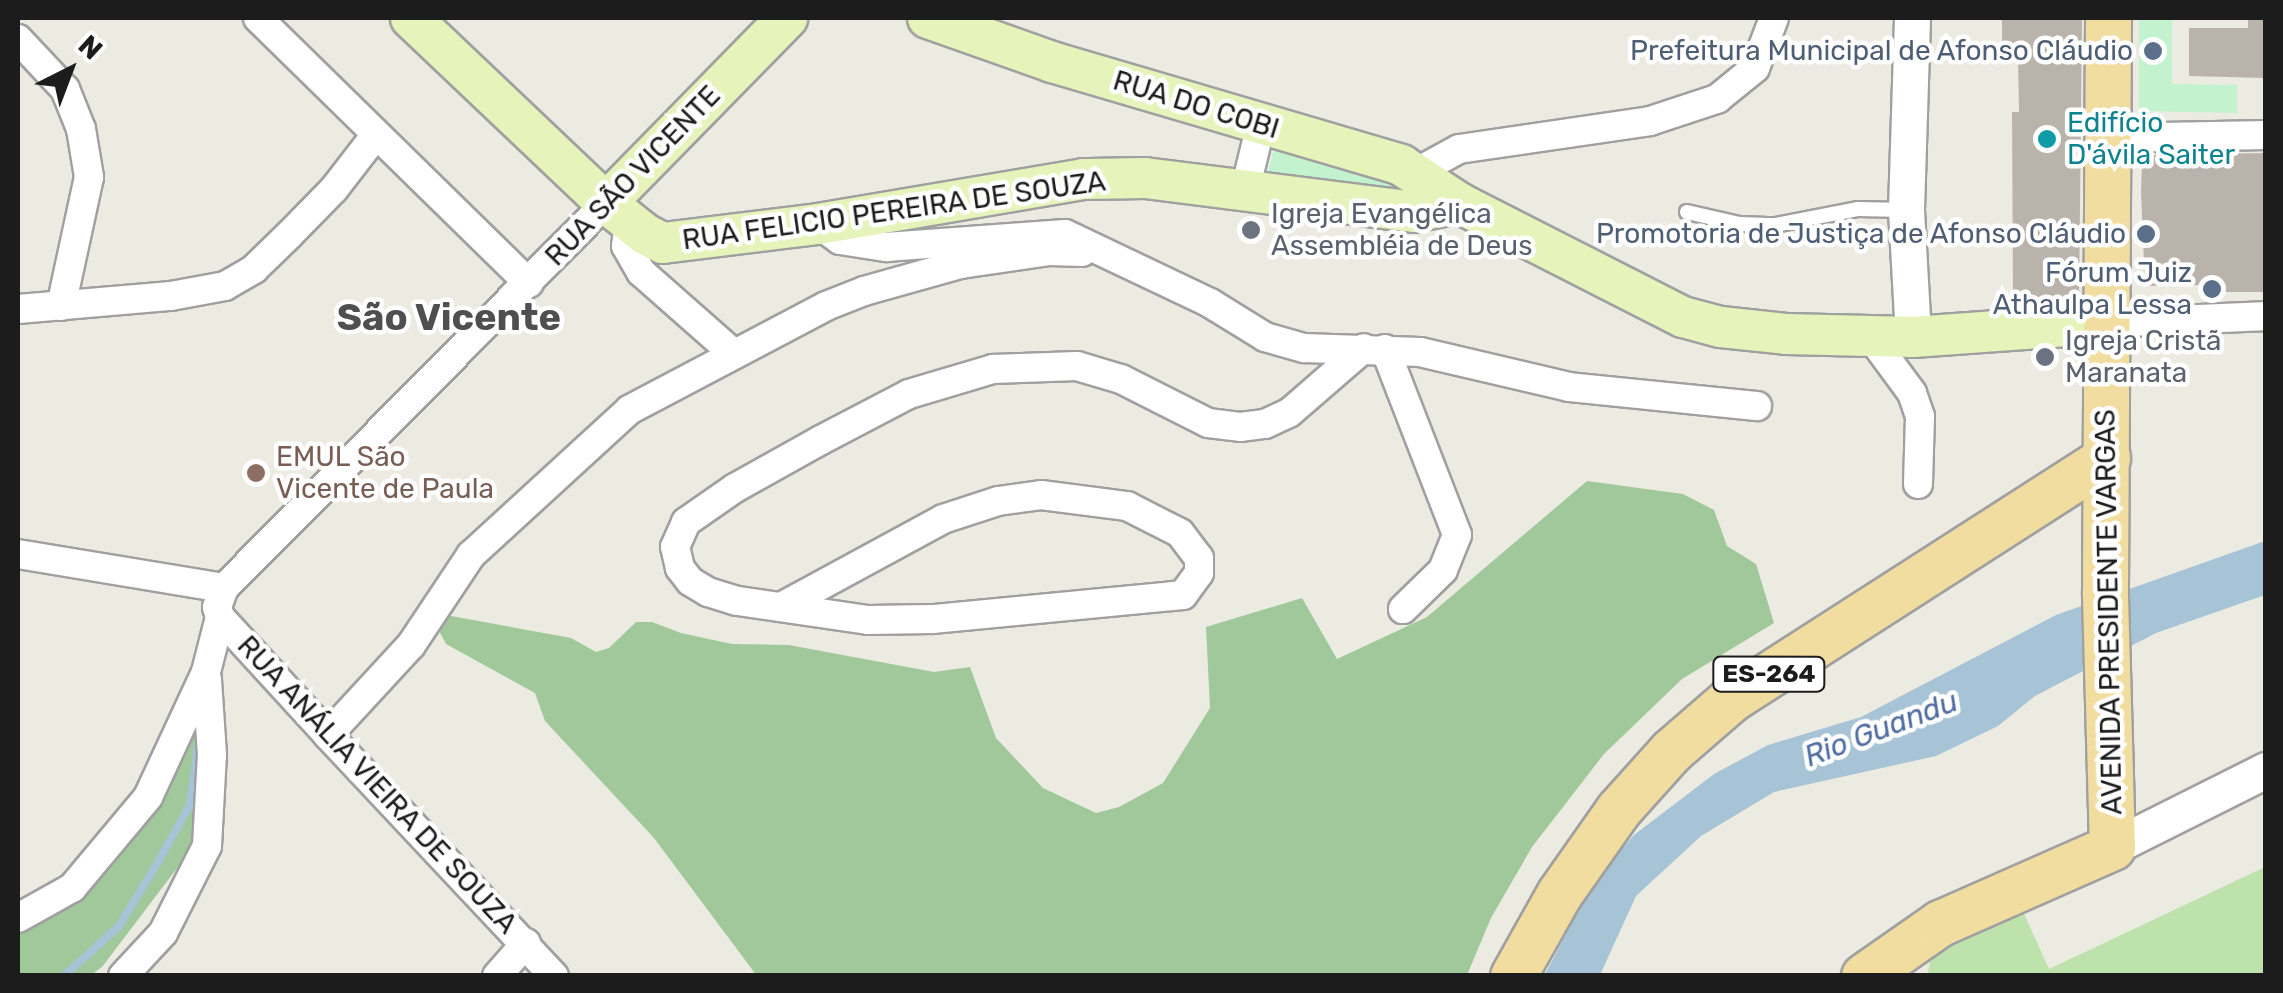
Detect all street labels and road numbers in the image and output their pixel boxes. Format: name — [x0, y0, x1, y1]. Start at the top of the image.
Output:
street label: RUA DO COBI — [1109, 64, 1283, 146]
street label: RUA SÃO VICENTE — [538, 78, 728, 274]
street label: RUA FELICIO PEREIRA DE SOUZA — [679, 165, 1109, 257]
street label: AVENIDA PRESIDENTE VARGAS — [2089, 408, 2129, 816]
street label: RUA ANÁLIA VIEIRA DE SOUZA — [229, 628, 525, 942]
road number: ES-264 — [1712, 654, 1826, 694]

